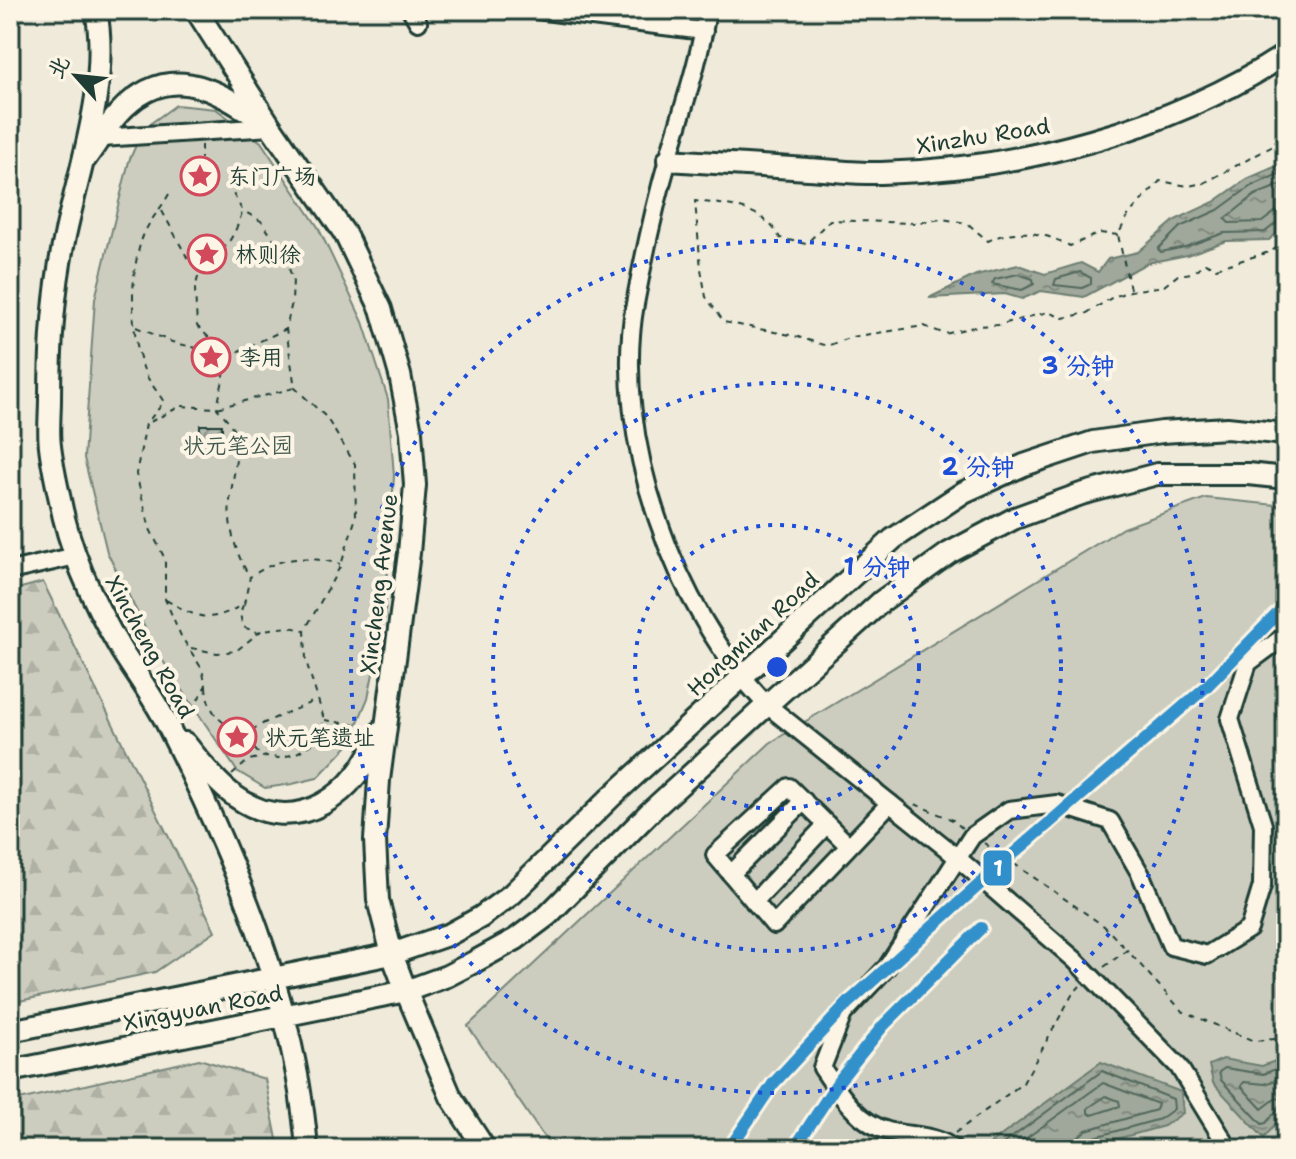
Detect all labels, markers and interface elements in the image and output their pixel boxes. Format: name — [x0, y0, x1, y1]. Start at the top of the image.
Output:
north arrow — [36, 36, 116, 116]
text: 北 — [41, 51, 77, 84]
street label: Xinzhu Road — [914, 111, 1052, 161]
place icon: 东门广场 — [179, 155, 221, 197]
place label: 东门广场 — [228, 162, 316, 191]
place icon: 林则徐 — [186, 233, 228, 275]
place label: 林则徐 — [235, 240, 301, 269]
place icon: 李用 — [190, 336, 232, 378]
place label: 李用 — [239, 343, 283, 372]
text: 3 分钟 — [1041, 350, 1115, 382]
park label: 状元笔公园 — [183, 431, 293, 460]
text: 2 分钟 — [941, 451, 1015, 483]
street label: Xincheng Avenue — [354, 492, 404, 676]
text: 1 分钟 — [843, 551, 911, 583]
street label: Hongmian Road — [681, 565, 825, 703]
street label: Xincheng Road — [99, 570, 201, 724]
centre of rings — [763, 653, 791, 681]
place icon: 状元笔遗址 — [216, 716, 258, 758]
place label: 状元笔遗址 — [265, 723, 375, 752]
line badge: 1 — [982, 849, 1013, 887]
text: 1 — [993, 854, 1003, 883]
street label: Xingyuan Road — [121, 978, 285, 1038]

